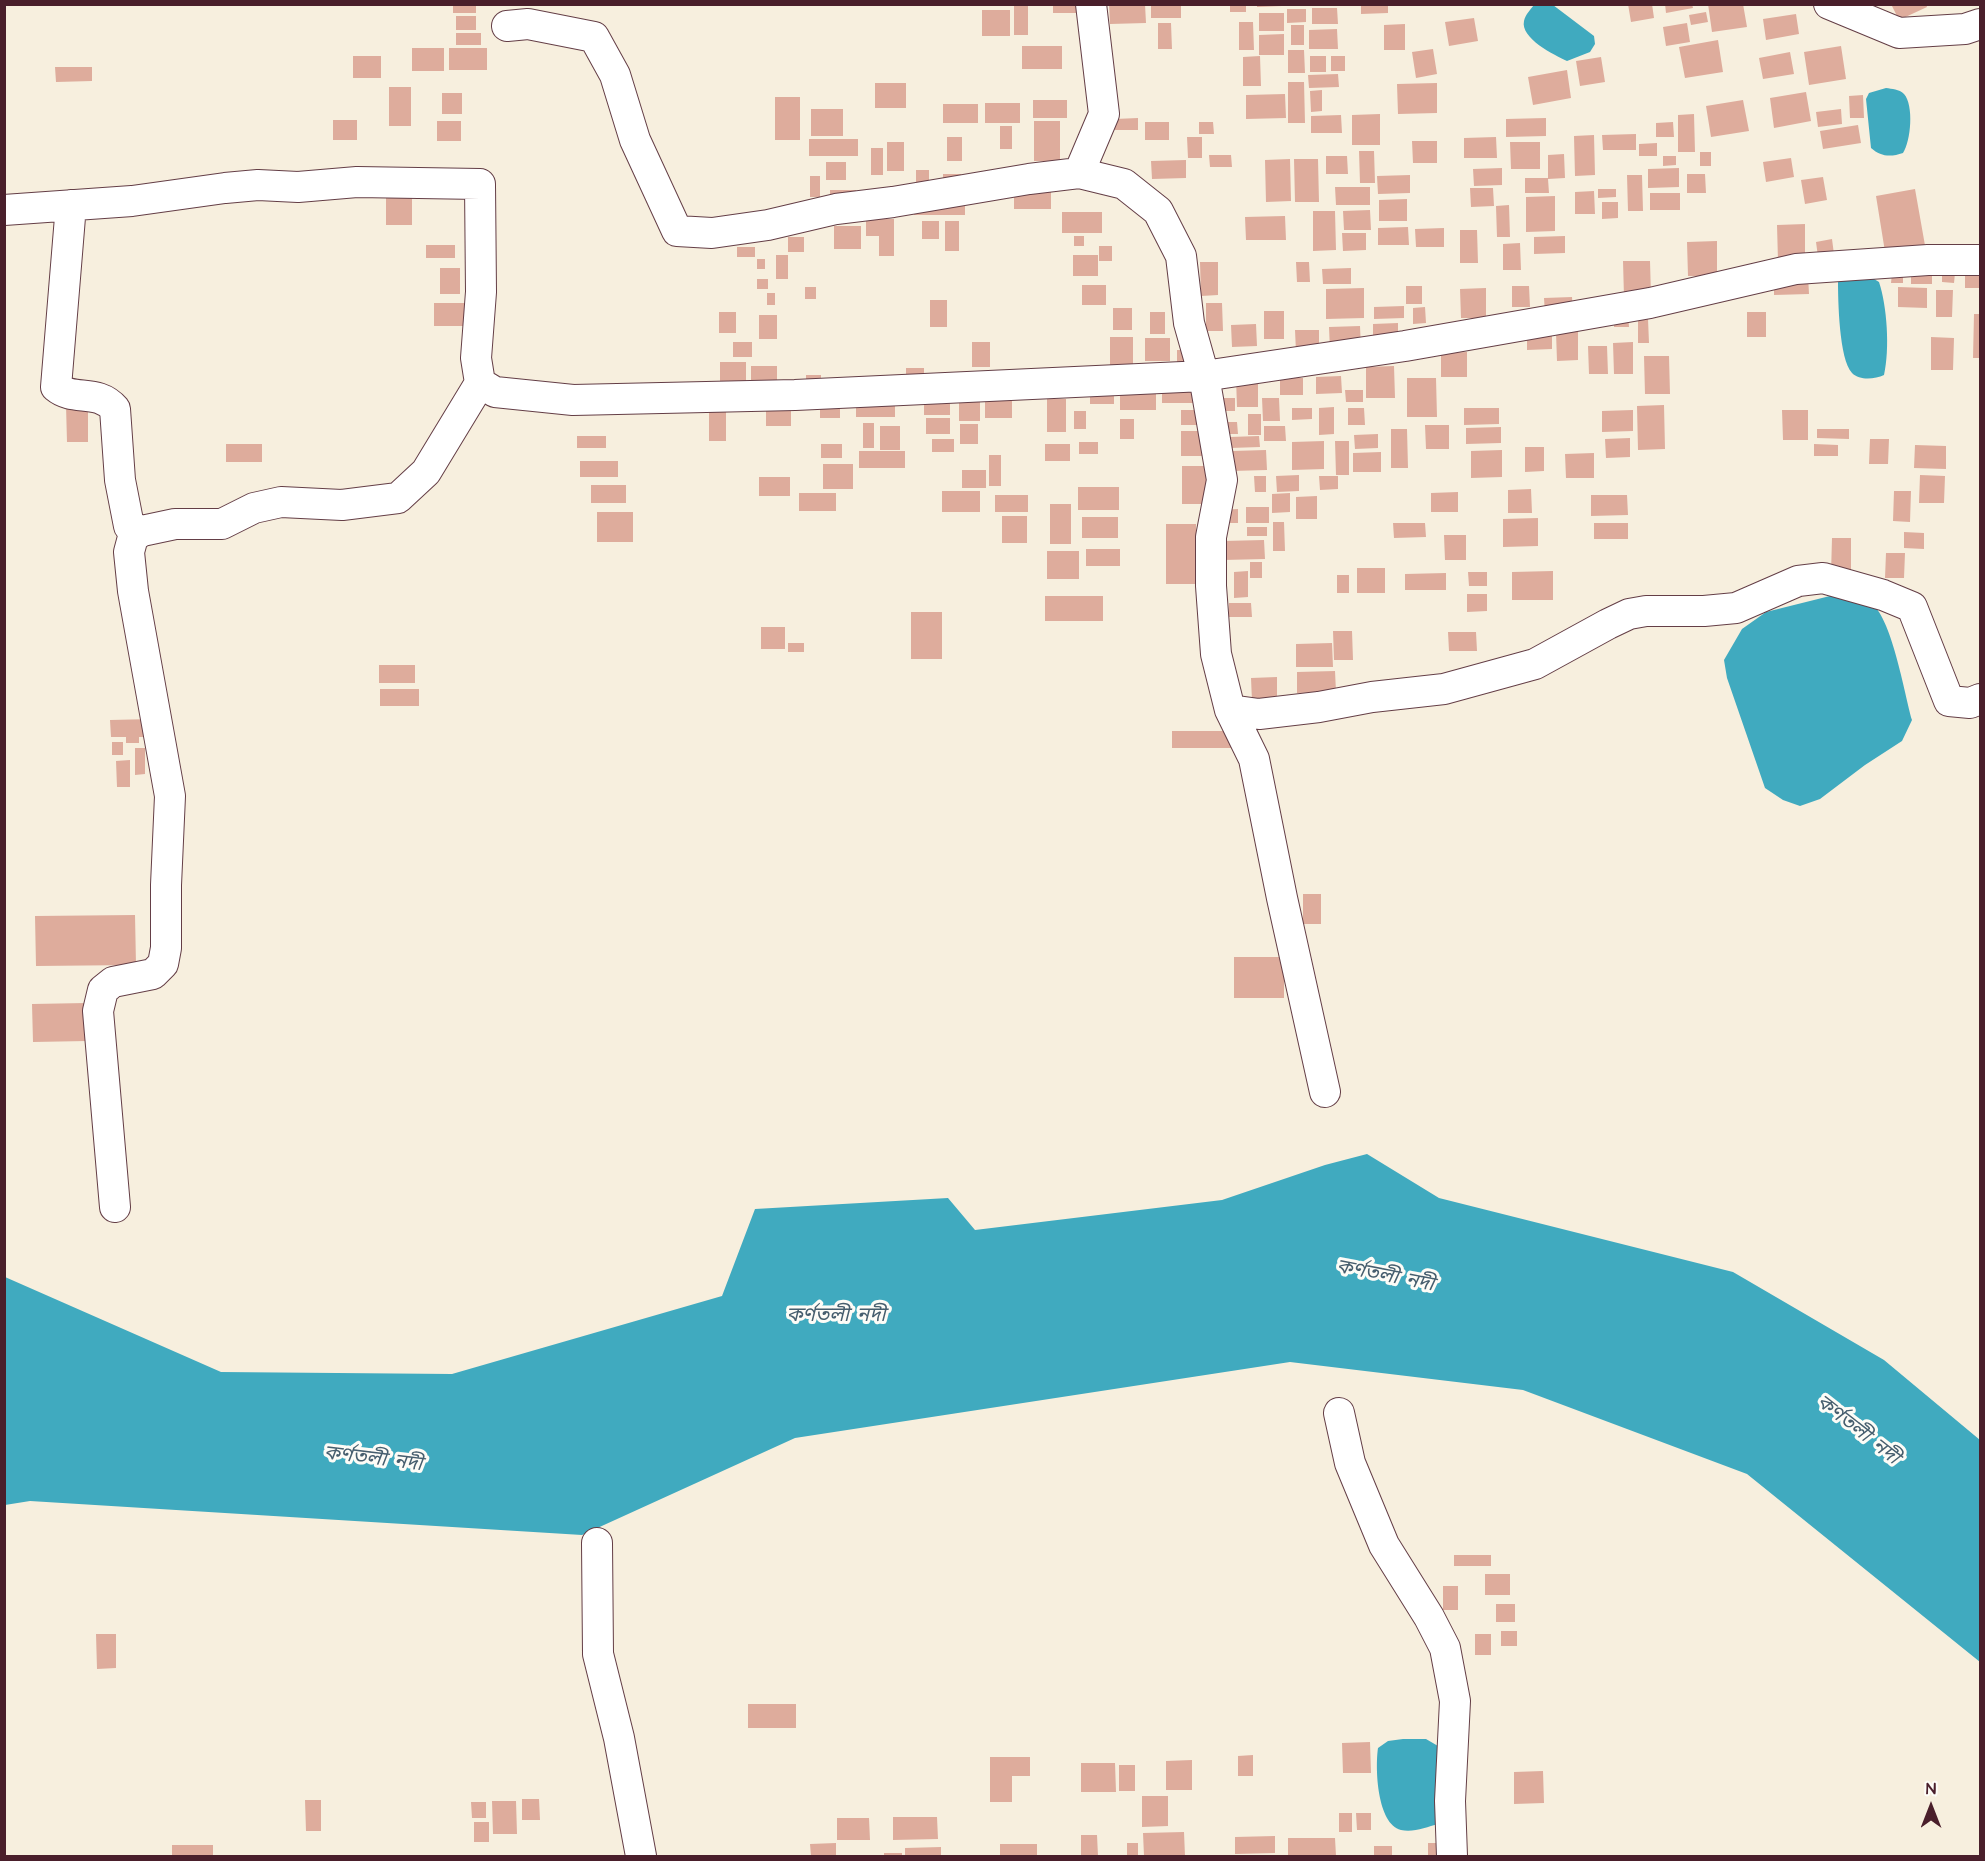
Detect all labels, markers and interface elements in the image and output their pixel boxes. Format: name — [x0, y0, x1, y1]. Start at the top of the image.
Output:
water label: কর্ণতলী নদী — [1334, 1256, 1436, 1298]
water label: কর্ণতলী নদী — [786, 1305, 886, 1329]
water label: কর্ণতলী নদী — [1811, 1391, 1903, 1471]
water label: কর্ণতলী নদী — [322, 1442, 424, 1478]
north arrow — [1901, 1777, 1961, 1837]
text: N — [1926, 1778, 1936, 1800]

